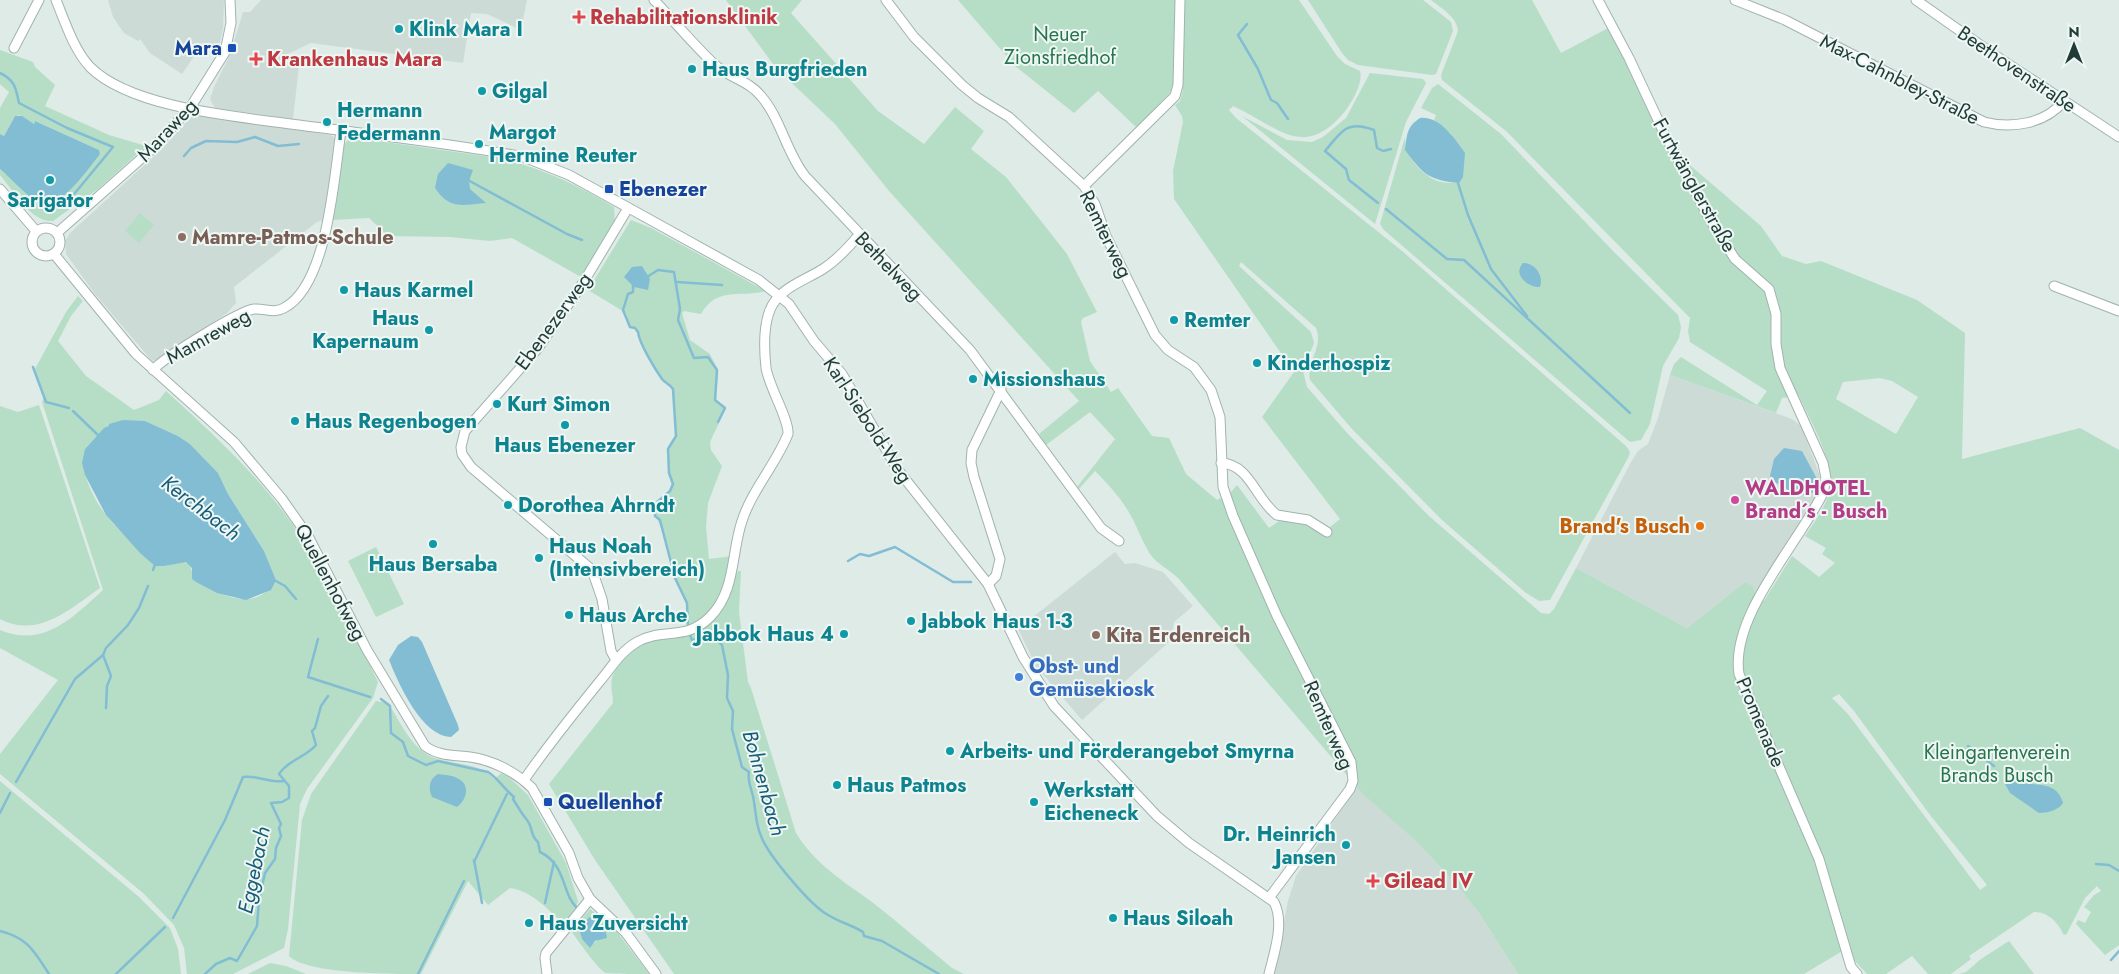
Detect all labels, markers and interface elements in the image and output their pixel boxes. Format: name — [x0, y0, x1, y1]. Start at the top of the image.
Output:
place label: Rehabilitationsklinik — [590, 3, 778, 32]
marker: Rehabilitationsklinik — [572, 10, 586, 24]
place label: Klink Mara I — [409, 15, 523, 44]
street label: Beethovenstraße — [1951, 19, 2082, 120]
park label: Neuer Zionsfriedhof — [1004, 20, 1117, 72]
north arrow — [2049, 20, 2099, 70]
text: N — [2068, 22, 2080, 42]
marker: Klink Mara I — [393, 23, 405, 35]
street label: Max-Cahnbley-Straße — [1815, 27, 1985, 132]
place label: Mara — [174, 34, 222, 63]
marker: Mara — [226, 42, 238, 54]
place label: Krankenhaus Mara — [267, 45, 442, 74]
marker: Krankenhaus Mara — [249, 52, 263, 66]
place label: Haus Burgfrieden — [702, 55, 867, 84]
marker: Haus Burgfrieden — [686, 63, 698, 75]
place label: Gilgal — [492, 77, 548, 106]
marker: Gilgal — [476, 85, 488, 97]
street label: Maraweg — [130, 92, 204, 168]
place label: Hermann Federmann — [337, 96, 441, 148]
street label: Furtwänglerstraße — [1646, 113, 1744, 258]
marker: Hermann Federmann — [321, 116, 333, 128]
place label: Margot Hermine Reuter — [489, 118, 638, 170]
marker: Margot Hermine Reuter — [473, 138, 485, 150]
marker: Sarigator — [44, 174, 56, 186]
place label: Ebenezer — [619, 175, 708, 204]
marker: Ebenezer — [603, 183, 615, 195]
street label: Remterweg — [1072, 185, 1139, 283]
place label: Sarigator — [7, 186, 94, 215]
place label: Mamre-Patmos-Schule — [192, 223, 394, 252]
street label: Bethelweg — [848, 225, 929, 308]
marker: Mamre-Patmos-Schule — [176, 231, 188, 243]
street label: Ebenezerweg — [508, 266, 599, 376]
place label: Haus Karmel — [354, 276, 473, 305]
marker: Haus Karmel — [338, 284, 350, 296]
street label: Mamreweg — [161, 301, 256, 372]
place label: Haus Kapernaum — [312, 304, 419, 356]
place label: Remter — [1184, 306, 1252, 335]
marker: Remter — [1168, 314, 1180, 326]
marker: Haus Kapernaum — [423, 324, 435, 336]
place label: Kinderhospiz — [1267, 349, 1391, 378]
street label: Karl-Siebold-Weg — [816, 351, 919, 489]
marker: Kinderhospiz — [1251, 357, 1263, 369]
place label: Missionshaus — [983, 365, 1105, 394]
marker: Missionshaus — [967, 373, 979, 385]
place label: Kurt Simon — [507, 390, 610, 419]
marker: Kurt Simon — [491, 398, 503, 410]
place label: Haus Regenbogen — [305, 407, 477, 436]
marker: Haus Regenbogen — [289, 415, 301, 427]
marker: Haus Ebenezer — [559, 419, 571, 431]
place label: Haus Ebenezer — [494, 431, 637, 460]
water label: Kerchbach — [155, 468, 247, 548]
place label: WALDHOTEL Brand´s - Busch — [1745, 474, 1887, 526]
place label: Dorothea Ahrndt — [518, 491, 675, 520]
marker: WALDHOTEL Brand´s - Busch — [1729, 494, 1741, 506]
marker: Dorothea Ahrndt — [502, 499, 514, 511]
place label: Brand's Busch — [1559, 512, 1690, 541]
street label: Quellenhofweg — [288, 519, 374, 646]
marker: Brand's Busch — [1694, 520, 1706, 532]
place label: Haus Noah (Intensivbereich) — [549, 532, 705, 584]
marker: Haus Bersaba — [427, 538, 439, 550]
place label: Haus Bersaba — [368, 550, 498, 579]
marker: Haus Noah (Intensivbereich) — [533, 552, 545, 564]
place label: Haus Arche — [579, 601, 687, 630]
place label: Jabbok Haus 1-3 — [917, 607, 1073, 636]
marker: Haus Arche — [563, 609, 575, 621]
marker: Jabbok Haus 1-3 — [905, 615, 917, 627]
place label: Jabbok Haus 4 — [692, 620, 834, 649]
place label: Kita Erdenreich — [1106, 621, 1250, 650]
marker: Jabbok Haus 4 — [838, 628, 850, 640]
marker: Kita Erdenreich — [1090, 629, 1102, 641]
place label: Obst- und Gemüsekiosk — [1029, 652, 1155, 704]
marker: Obst- und Gemüsekiosk — [1013, 671, 1025, 683]
street label: Promenade — [1728, 672, 1793, 772]
street label: Remterweg — [1296, 676, 1361, 774]
water label: Bohnenbach — [735, 727, 793, 839]
place label: Arbeits- und Förderangebot Smyrna — [959, 737, 1294, 766]
park label: Kleingartenverein Brands Busch — [1924, 738, 2070, 790]
marker: Arbeits- und Förderangebot Smyrna — [944, 745, 956, 757]
place label: Haus Patmos — [847, 771, 966, 800]
place label: Werkstatt Eicheneck — [1044, 776, 1139, 828]
marker: Haus Patmos — [831, 779, 843, 791]
place label: Quellenhof — [558, 788, 663, 817]
marker: Quellenhof — [542, 796, 554, 808]
marker: Werkstatt Eicheneck — [1028, 796, 1040, 808]
place label: Dr. Heinrich Jansen — [1223, 820, 1336, 872]
water label: Eggebach — [230, 824, 278, 916]
marker: Dr. Heinrich Jansen — [1340, 839, 1352, 851]
place label: Gilead IV — [1384, 867, 1473, 896]
marker: Gilead IV — [1366, 874, 1380, 888]
place label: Haus Siloah — [1123, 904, 1234, 933]
place label: Haus Zuversicht — [539, 909, 688, 938]
marker: Haus Siloah — [1107, 912, 1119, 924]
marker: Haus Zuversicht — [523, 917, 535, 929]

